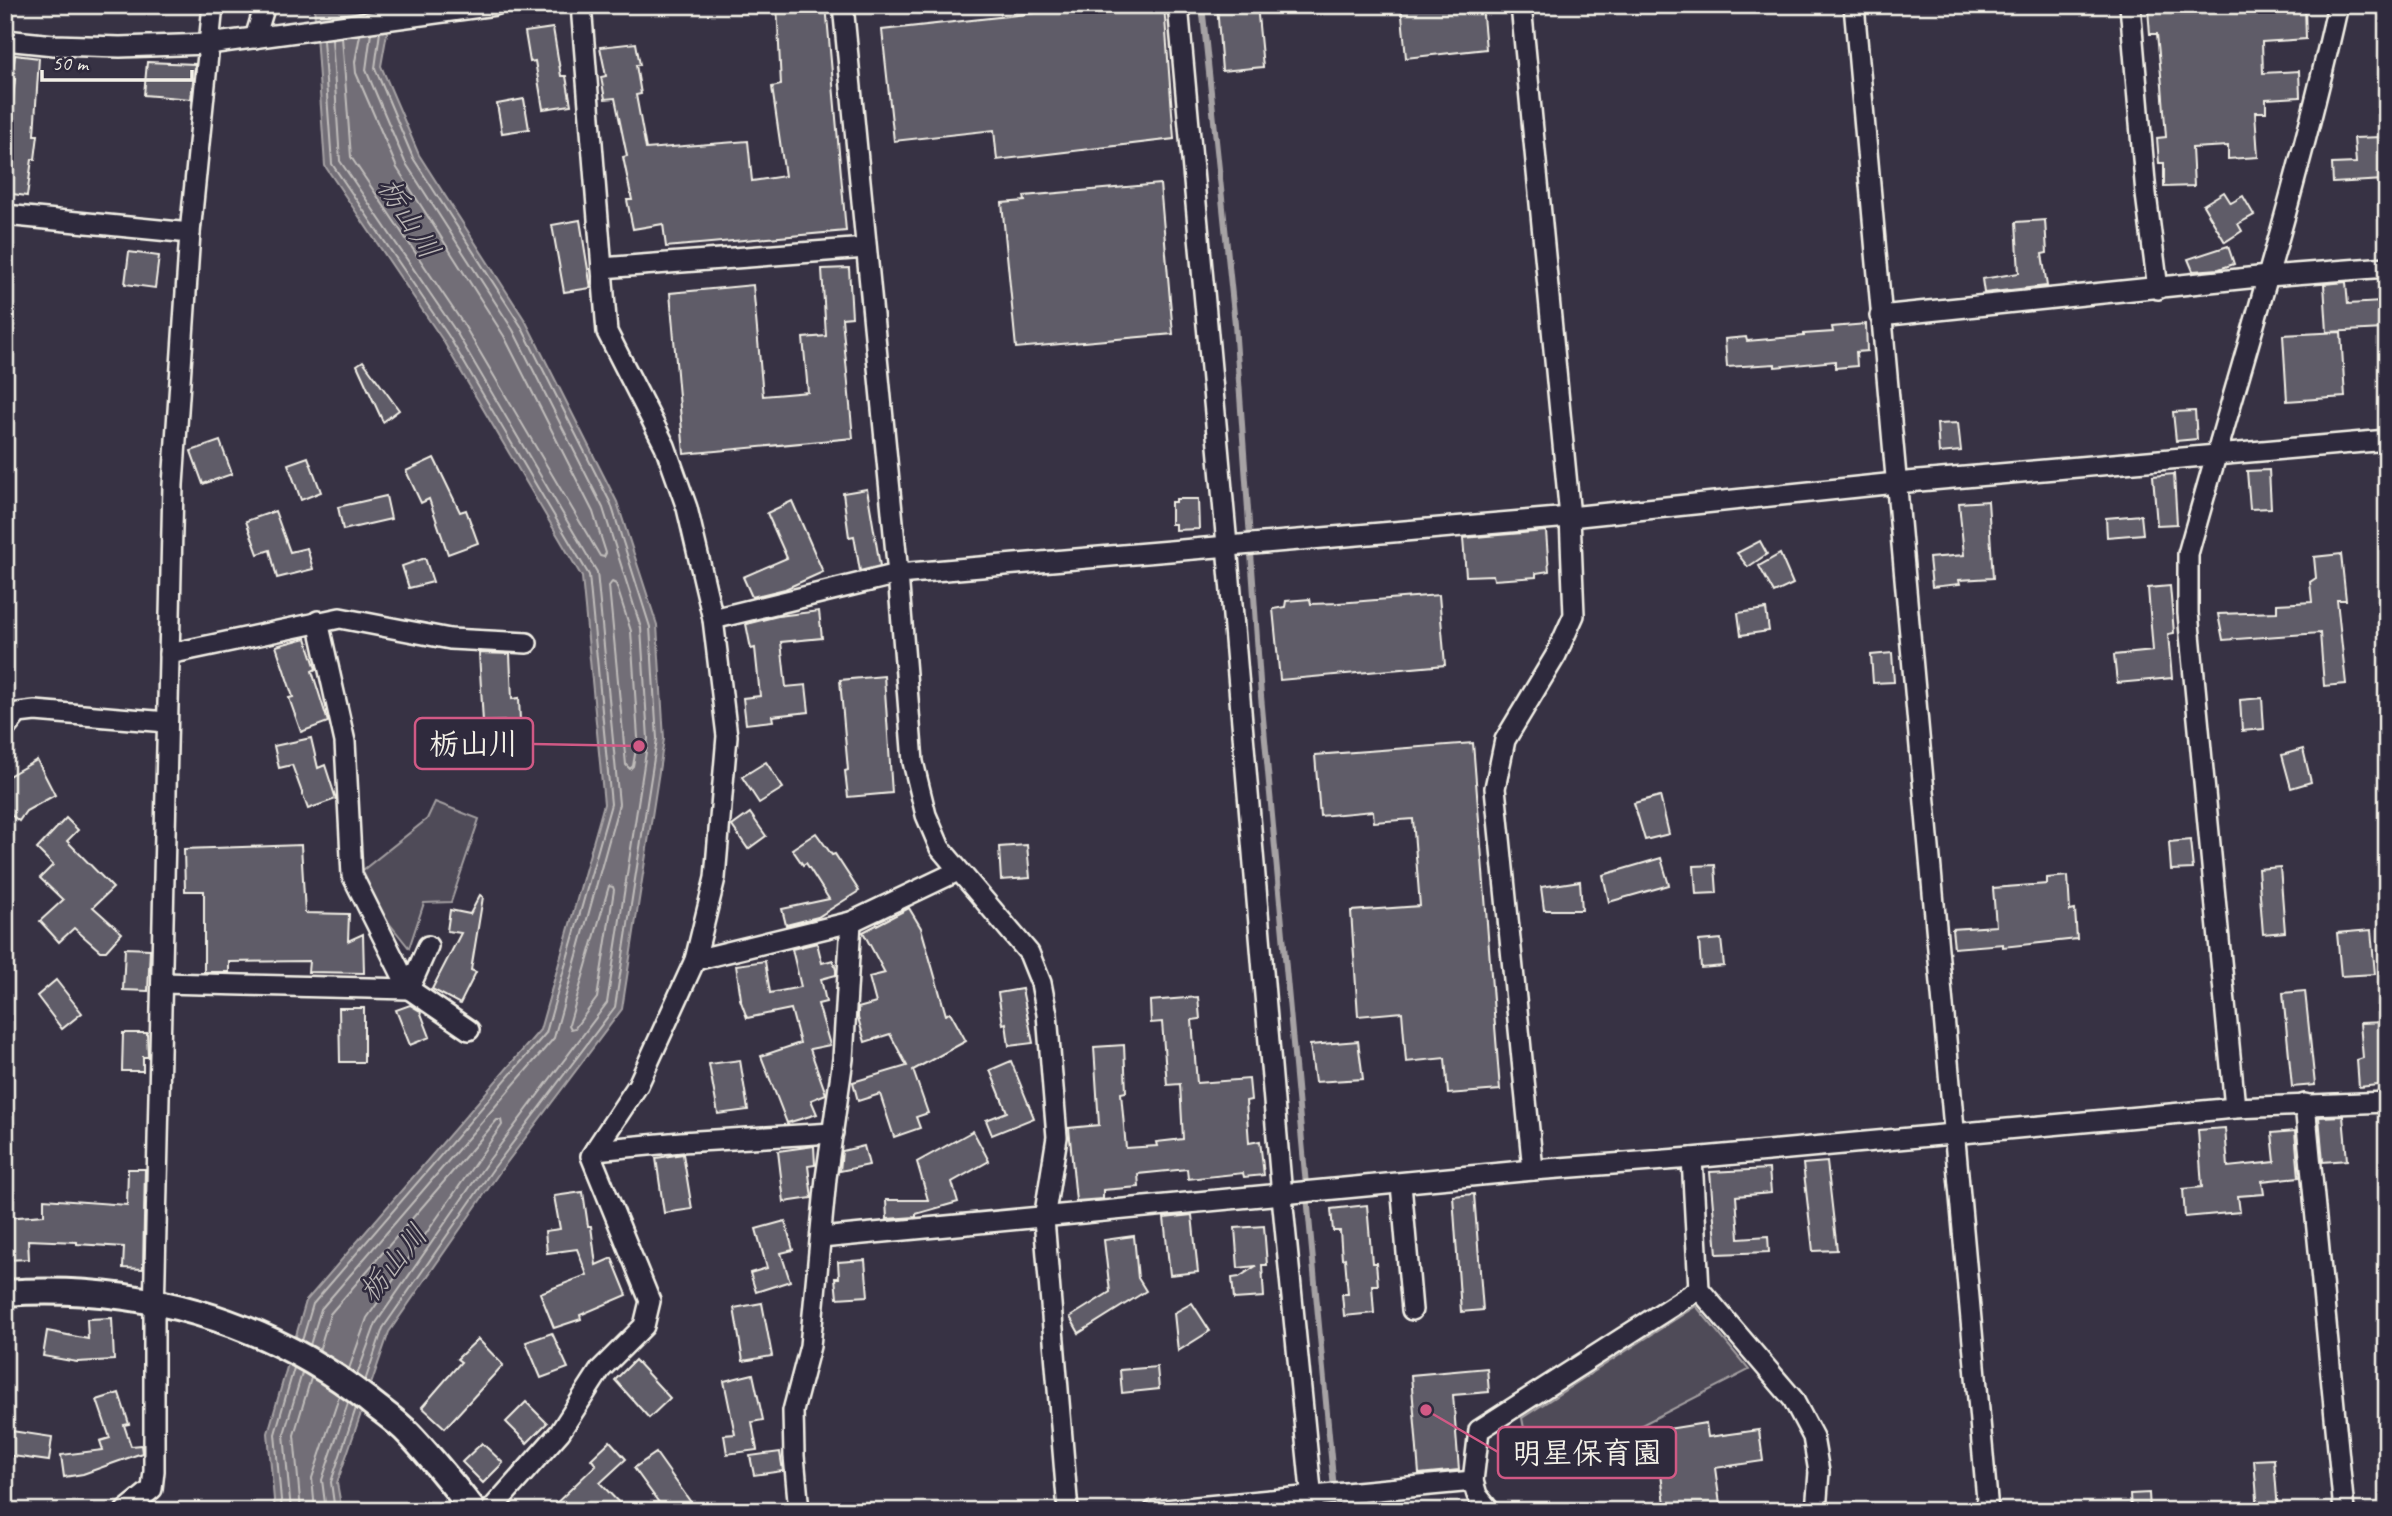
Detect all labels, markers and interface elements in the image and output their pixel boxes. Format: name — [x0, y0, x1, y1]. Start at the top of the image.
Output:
scale bar — [42, 38, 192, 82]
text: 50 m — [52, 50, 90, 76]
water label: 栃山川 — [369, 170, 449, 266]
callout: 栃山川 — [415, 718, 533, 769]
text: 栃山川 — [429, 725, 519, 763]
water label: 栃山川 — [350, 1216, 436, 1310]
callout: 明星保育園 — [1498, 1427, 1676, 1478]
text: 明星保育園 — [1512, 1434, 1662, 1472]

